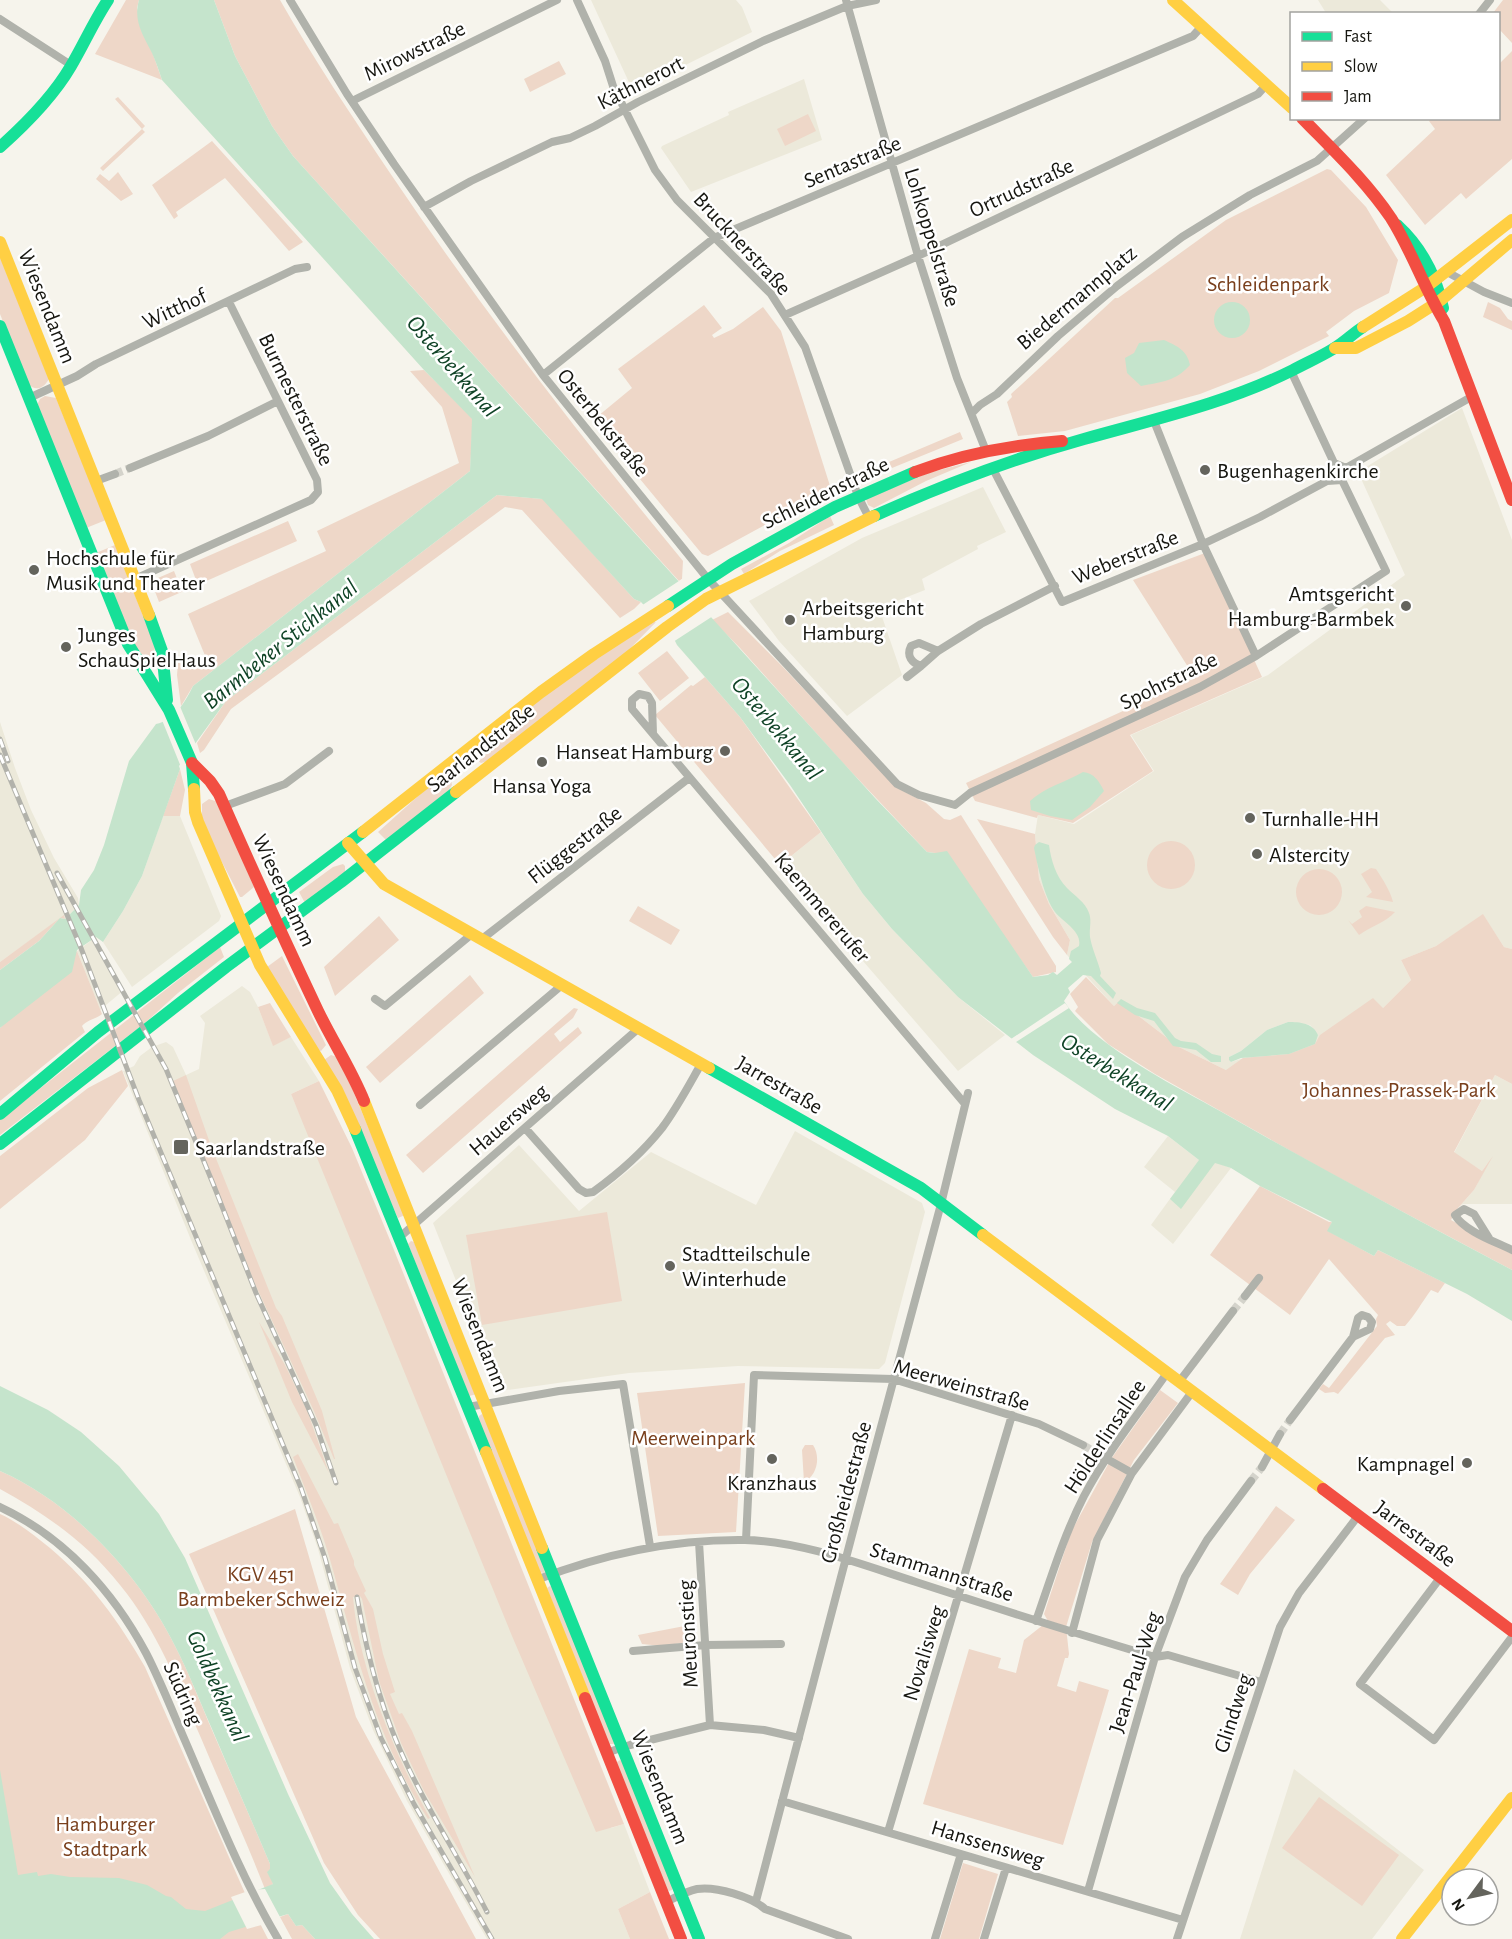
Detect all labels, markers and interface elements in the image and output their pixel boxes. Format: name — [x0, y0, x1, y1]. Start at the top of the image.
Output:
legend — [1290, 12, 1500, 120]
street label: Mirowstraße — [360, 17, 469, 85]
text: Fast — [1344, 28, 1372, 46]
street label: Käthnerort — [594, 52, 687, 114]
text: Slow — [1344, 58, 1377, 76]
text: Jam — [1344, 88, 1372, 106]
street label: Sentastraße — [801, 132, 904, 192]
street label: Ortrudstraße — [966, 154, 1077, 222]
street label: Lohkoppelstraße — [900, 165, 964, 309]
street label: Brucknerstraße — [689, 188, 795, 299]
street label: Biedermannplatz — [1013, 242, 1141, 354]
street label: Wiesendamm — [14, 246, 80, 367]
park label: Schleidenpark — [1207, 273, 1329, 295]
street label: Witthof — [139, 284, 211, 333]
water label: Osterbekkanal — [402, 311, 503, 422]
street label: Burmesterstraße — [255, 330, 338, 469]
street label: Osterbekstraße — [553, 364, 653, 481]
street label: Schleidenstraße — [759, 453, 892, 533]
place label: Bugenhagenkirche — [1217, 460, 1379, 482]
marker: Bugenhagenkirche — [1198, 463, 1212, 477]
street label: Weberstraße — [1069, 526, 1181, 588]
place label: Hochschule für Musik und Theater — [46, 547, 205, 594]
marker: Hochschule für Musik und Theater — [27, 563, 41, 577]
water label: Barmbeker Stichkanal — [199, 575, 362, 714]
place label: Amtsgericht Hamburg-Barmbek — [1228, 583, 1394, 630]
place label: Arbeitsgericht Hamburg — [802, 597, 924, 644]
marker: Amtsgericht Hamburg-Barmbek — [1399, 599, 1413, 613]
marker: Arbeitsgericht Hamburg — [783, 613, 797, 627]
place label: Junges SchauSpielHaus — [78, 624, 216, 671]
marker: Junges SchauSpielHaus — [59, 640, 73, 654]
street label: Spohrstraße — [1116, 648, 1221, 714]
water label: Osterbekkanal — [726, 672, 826, 785]
street label: Saarlandstraße — [423, 699, 539, 796]
place label: Hanseat Hamburg — [556, 741, 713, 763]
marker: Hanseat Hamburg — [718, 744, 732, 758]
marker: Hansa Yoga — [535, 755, 549, 769]
place label: Hansa Yoga — [492, 775, 592, 797]
street label: Flüggestraße — [524, 802, 626, 888]
place label: Turnhalle-HH — [1262, 808, 1379, 830]
marker: Turnhalle-HH — [1243, 811, 1257, 825]
street label: Wiesendamm — [249, 831, 320, 950]
place label: Alstercity — [1269, 844, 1350, 866]
marker: Alstercity — [1250, 847, 1264, 861]
street label: Kaemmererufer — [770, 848, 874, 967]
water label: Osterbekkanal — [1056, 1029, 1177, 1117]
street label: Jarrestraße — [733, 1052, 826, 1118]
park label: Johannes-Prassek-Park — [1302, 1079, 1496, 1101]
street label: Hauersweg — [465, 1080, 553, 1160]
place label: Saarlandstraße — [195, 1137, 325, 1159]
marker: Saarlandstraße — [172, 1138, 190, 1156]
place label: Stadtteilschule Winterhude — [682, 1243, 810, 1290]
marker: Stadtteilschule Winterhude — [663, 1259, 677, 1273]
street label: Wiesendamm — [447, 1275, 513, 1396]
street label: Meerweinstraße — [891, 1355, 1032, 1415]
street label: Hölderlinsallee — [1060, 1376, 1150, 1498]
street label: Großheidestraße — [816, 1419, 875, 1565]
park label: Meerweinpark — [631, 1427, 755, 1449]
marker: Kranzhaus — [765, 1452, 779, 1466]
place label: Kampnagel — [1357, 1453, 1455, 1475]
marker: Kampnagel — [1460, 1456, 1474, 1470]
place label: Kranzhaus — [727, 1472, 817, 1494]
street label: Jarrestraße — [1371, 1496, 1460, 1571]
street label: Stammannstraße — [867, 1538, 1016, 1605]
park label: KGV 451 Barmbeker Schweiz — [178, 1563, 344, 1610]
street label: Meuronstieg — [674, 1579, 702, 1689]
street label: Novalisweg — [899, 1603, 949, 1703]
street label: Jean-Paul-Weg — [1105, 1609, 1165, 1736]
water label: Goldbekkanal — [182, 1627, 252, 1746]
street label: Südring — [159, 1658, 207, 1729]
street label: Glindweg — [1210, 1671, 1256, 1756]
street label: Wiesendamm — [627, 1727, 693, 1848]
park label: Hamburger Stadtpark — [55, 1813, 155, 1860]
street label: Hanssensweg — [929, 1816, 1047, 1872]
north arrow — [1440, 1867, 1500, 1927]
text: N — [1449, 1896, 1468, 1914]

